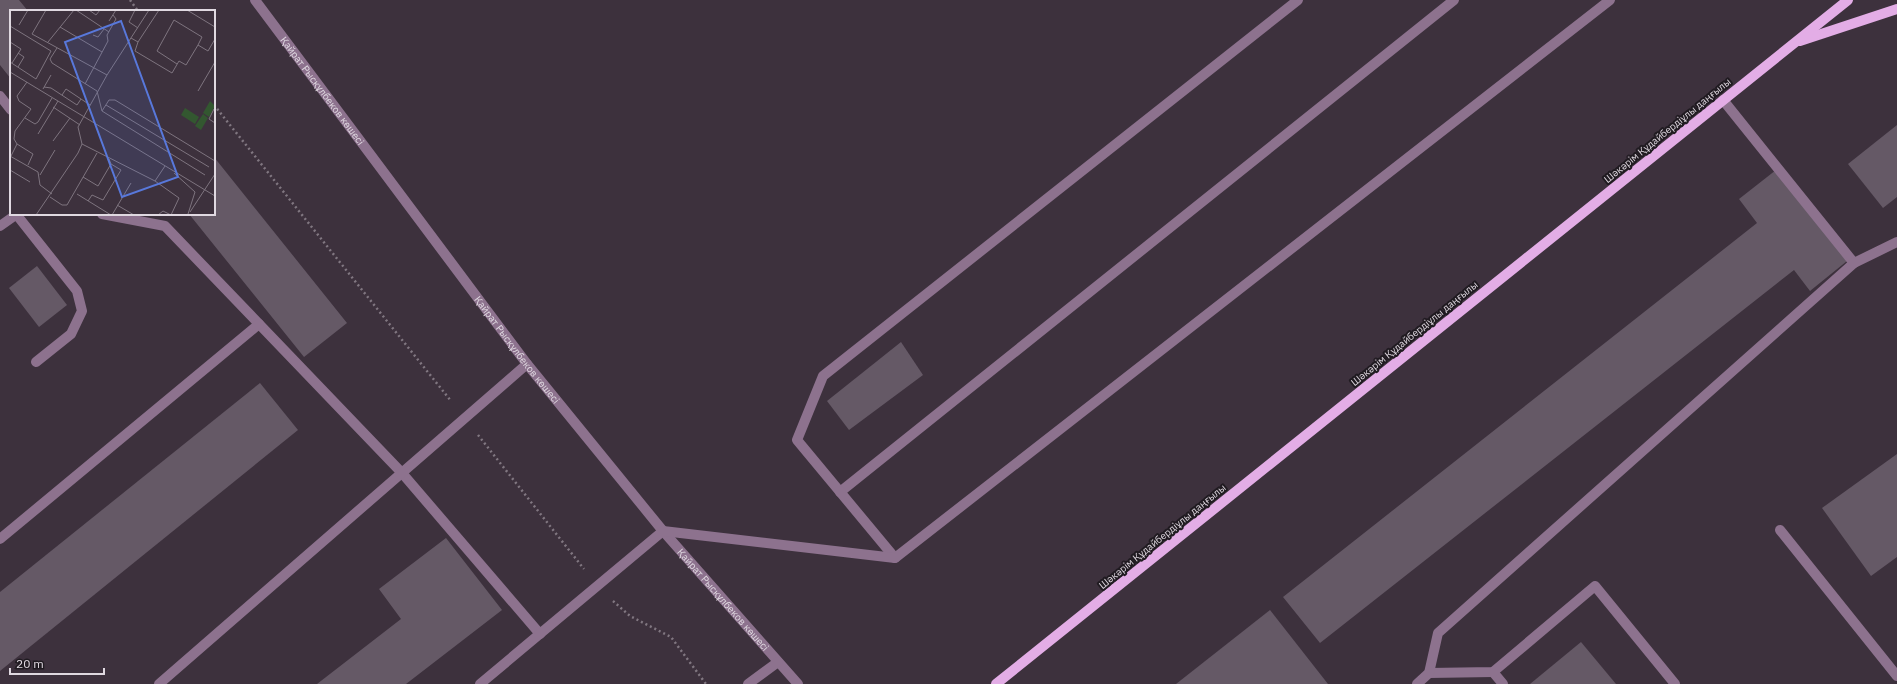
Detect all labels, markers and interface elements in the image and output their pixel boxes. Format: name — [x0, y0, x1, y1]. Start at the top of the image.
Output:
inset map — [10, 10, 215, 215]
street label: Қайрат Рысқұлбеков көшесі — [277, 34, 367, 148]
street label: Шәкәрім Құдайбердіұлы даңғылы — [1601, 75, 1733, 186]
street label: Шәкәрім Құдайбердіұлы даңғылы — [1348, 278, 1480, 389]
street label: Қайрат Рысқұлбеков көшесі — [471, 293, 562, 406]
street label: Шәкәрім Құдайбердіұлы даңғылы — [1096, 481, 1228, 592]
street label: Қайрат Рысқұлбеков көшесі — [674, 546, 772, 654]
scale bar — [10, 650, 104, 676]
text: 20 m — [16, 656, 44, 671]

